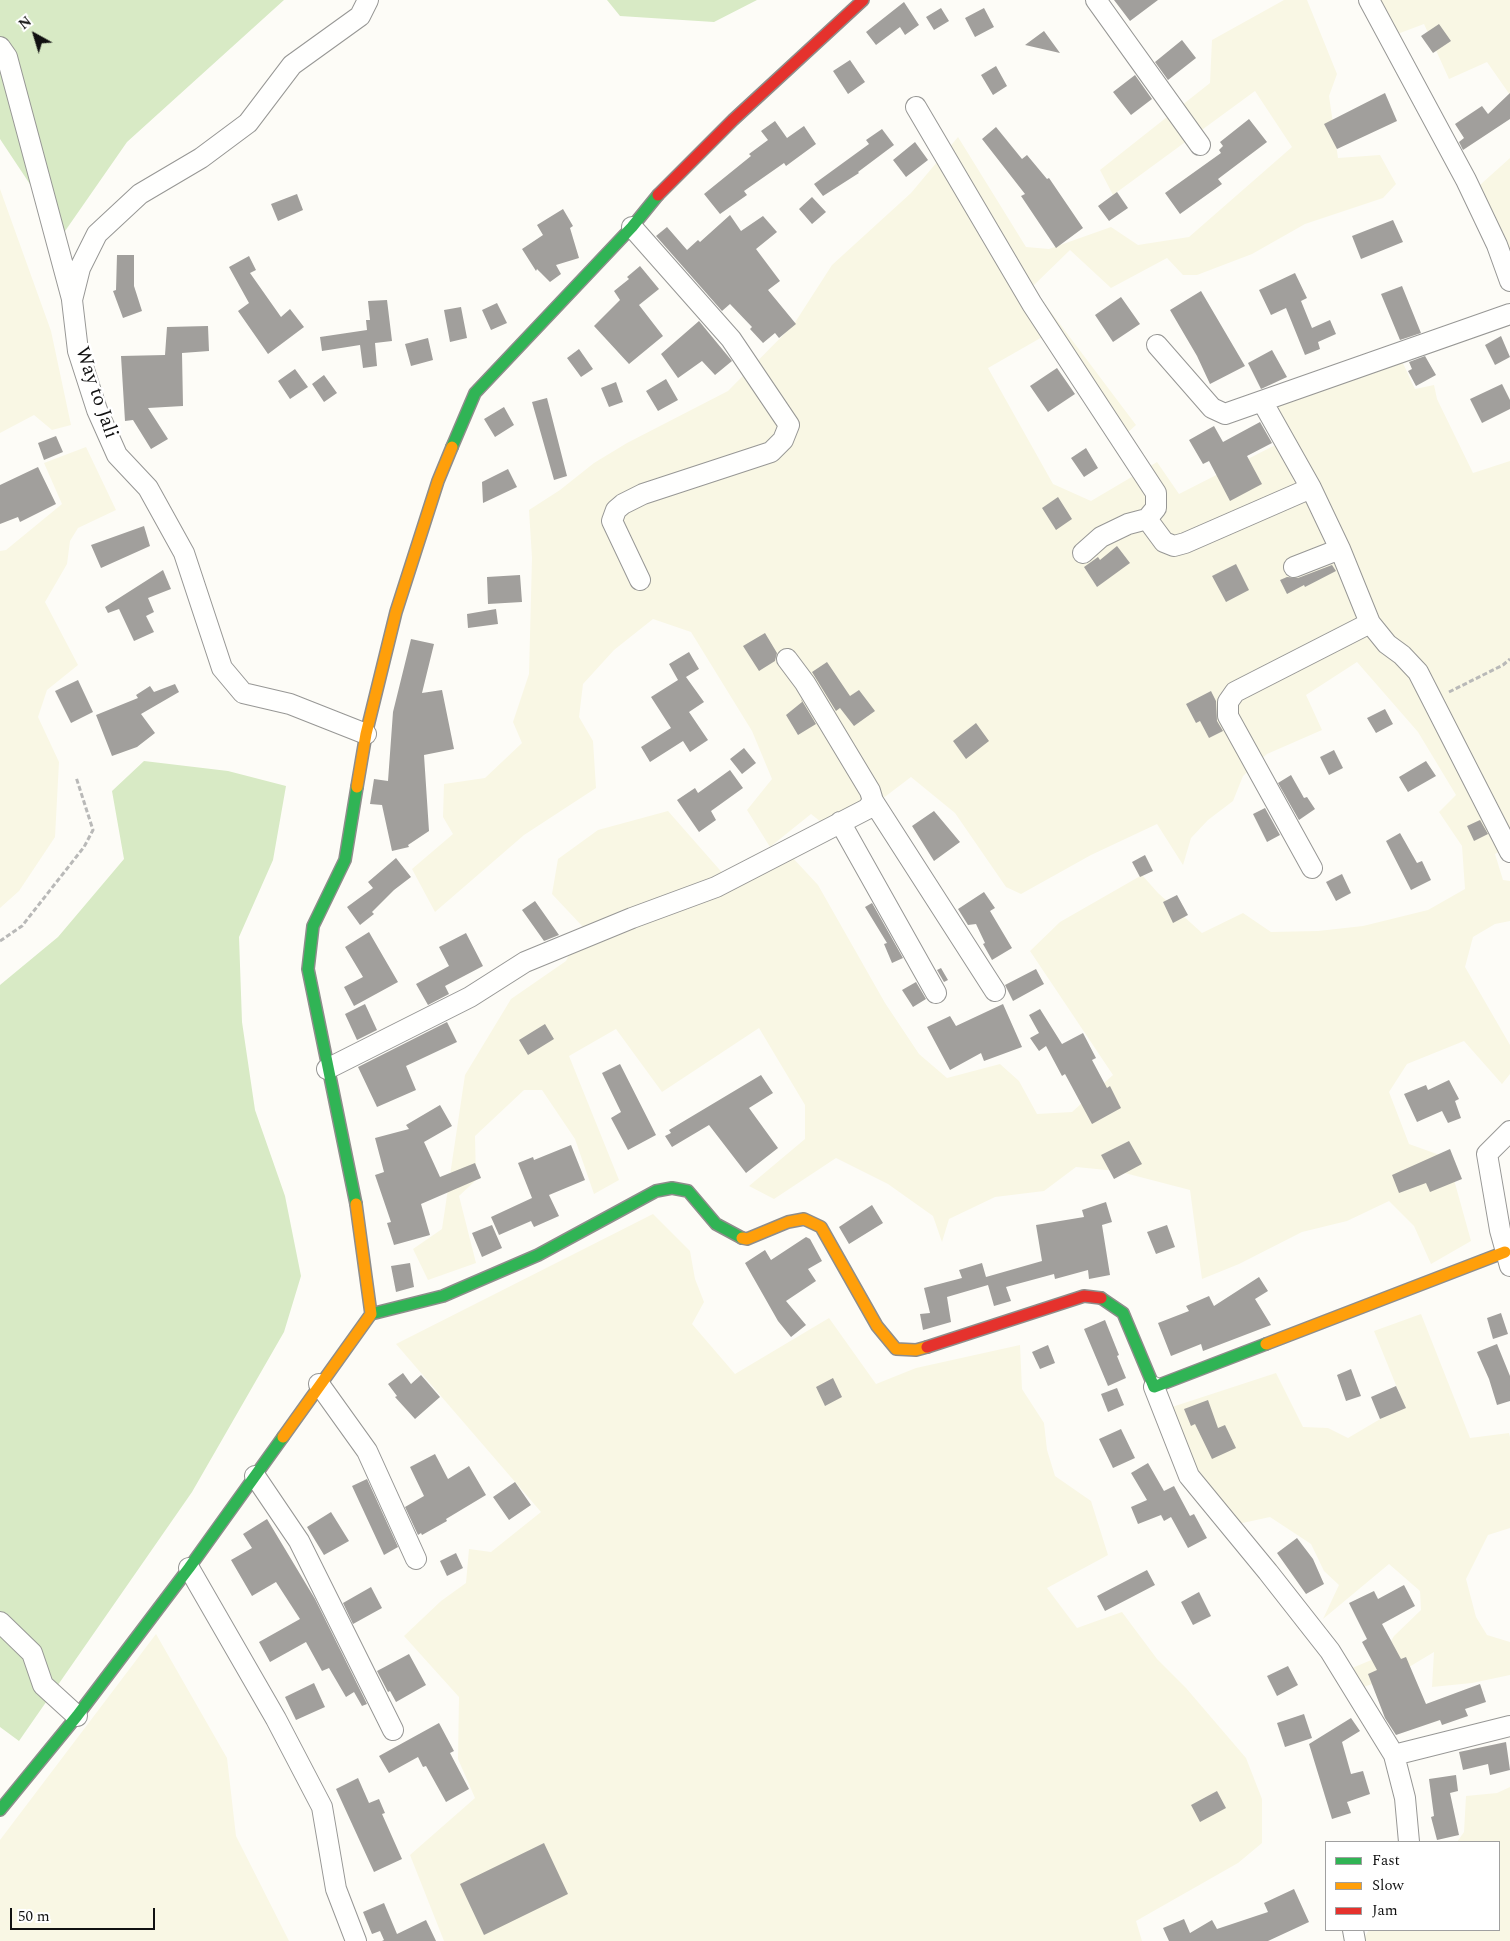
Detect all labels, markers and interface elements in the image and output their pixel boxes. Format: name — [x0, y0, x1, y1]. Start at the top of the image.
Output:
north arrow — [10, 10, 60, 60]
text: N — [14, 11, 36, 35]
street label: Way to Jali — [68, 344, 122, 442]
legend — [1325, 1841, 1500, 1931]
text: Fast — [1372, 1849, 1400, 1872]
text: Slow — [1372, 1874, 1404, 1897]
scale bar — [12, 1898, 158, 1930]
text: Jam — [1372, 1899, 1398, 1922]
text: 50 m — [18, 1905, 50, 1928]

